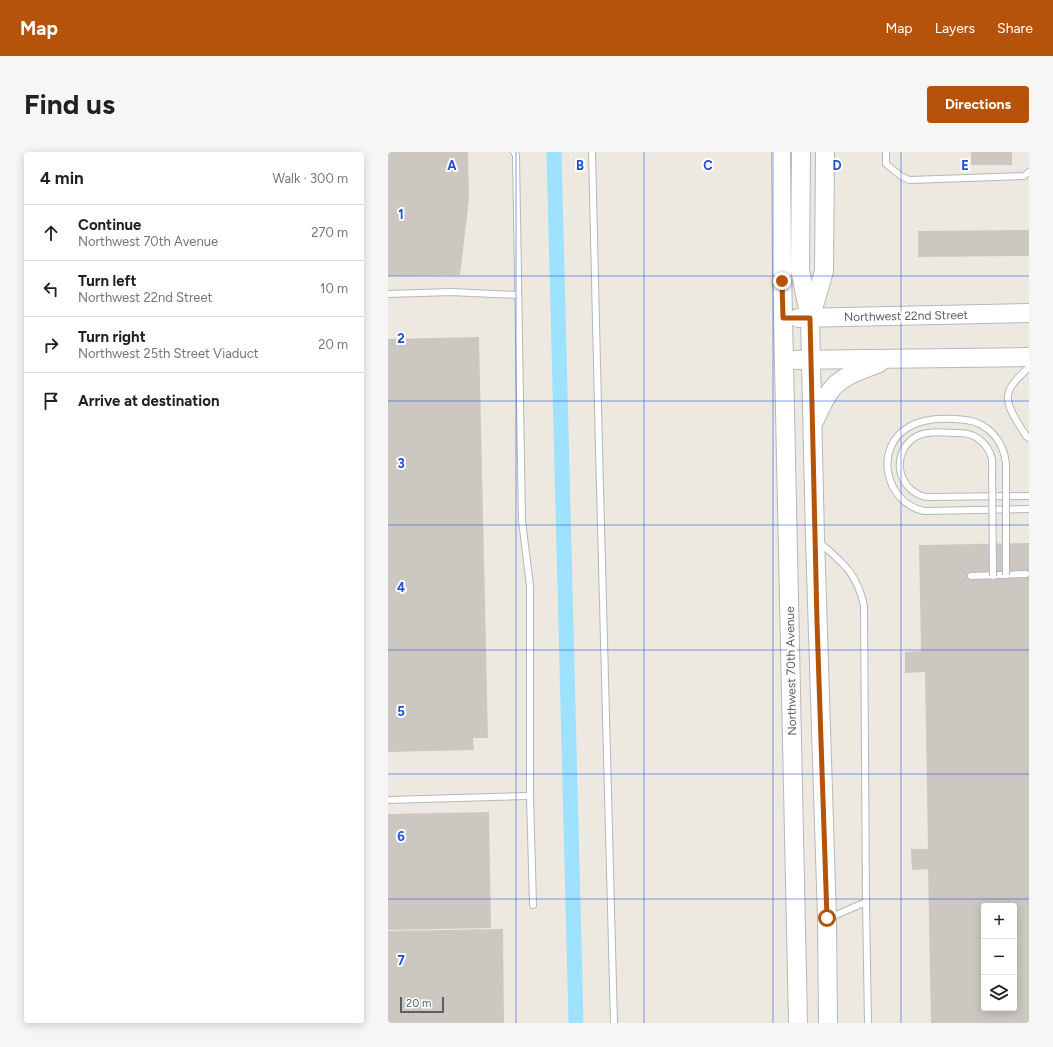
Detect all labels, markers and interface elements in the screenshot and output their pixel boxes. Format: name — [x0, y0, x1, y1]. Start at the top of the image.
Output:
text: Map — [20, 17, 58, 40]
text: Map — [885, 20, 913, 37]
text: Layers — [935, 20, 975, 37]
text: Share — [997, 20, 1033, 37]
button: Directions — [927, 86, 1029, 123]
text: Find us — [24, 87, 115, 121]
text: A — [447, 158, 457, 173]
text: B — [576, 158, 584, 173]
text: C — [703, 158, 713, 173]
text: D — [832, 158, 842, 173]
text: E — [961, 158, 969, 173]
text: 4 min — [40, 168, 84, 188]
text: Walk · 300 m — [273, 171, 348, 186]
text: 1 — [398, 207, 404, 222]
text: Continue — [78, 216, 141, 234]
icon: ahead — [40, 222, 62, 244]
text: 270 m — [311, 225, 348, 240]
text: Northwest 70th Avenue — [78, 234, 218, 249]
text: Turn left — [78, 272, 136, 290]
route end — [773, 272, 791, 290]
icon: left — [40, 278, 62, 300]
text: 10 m — [320, 281, 348, 296]
text: Northwest 22nd Street — [78, 290, 212, 305]
street label: Northwest 22nd Street — [844, 308, 969, 324]
text: Turn right — [78, 328, 146, 346]
text: 2 — [397, 331, 405, 346]
icon: right — [40, 334, 62, 356]
text: 20 m — [318, 337, 348, 352]
text: Northwest 25th Street Viaduct — [78, 346, 259, 361]
icon: arrive — [40, 390, 62, 412]
text: Arrive at destination — [78, 392, 219, 410]
text: 3 — [397, 456, 405, 471]
text: 4 — [397, 580, 405, 595]
street label: Northwest 70th Avenue — [783, 606, 799, 736]
text: 5 — [397, 704, 405, 719]
text: 6 — [397, 829, 405, 844]
map controls — [981, 903, 1017, 1011]
button: + — [981, 903, 1017, 939]
route start — [818, 909, 836, 927]
button: − — [981, 939, 1017, 975]
text: 7 — [397, 953, 405, 968]
button: layers — [981, 975, 1017, 1011]
scale bar — [400, 995, 444, 1014]
text: 20 m — [406, 997, 431, 1010]

